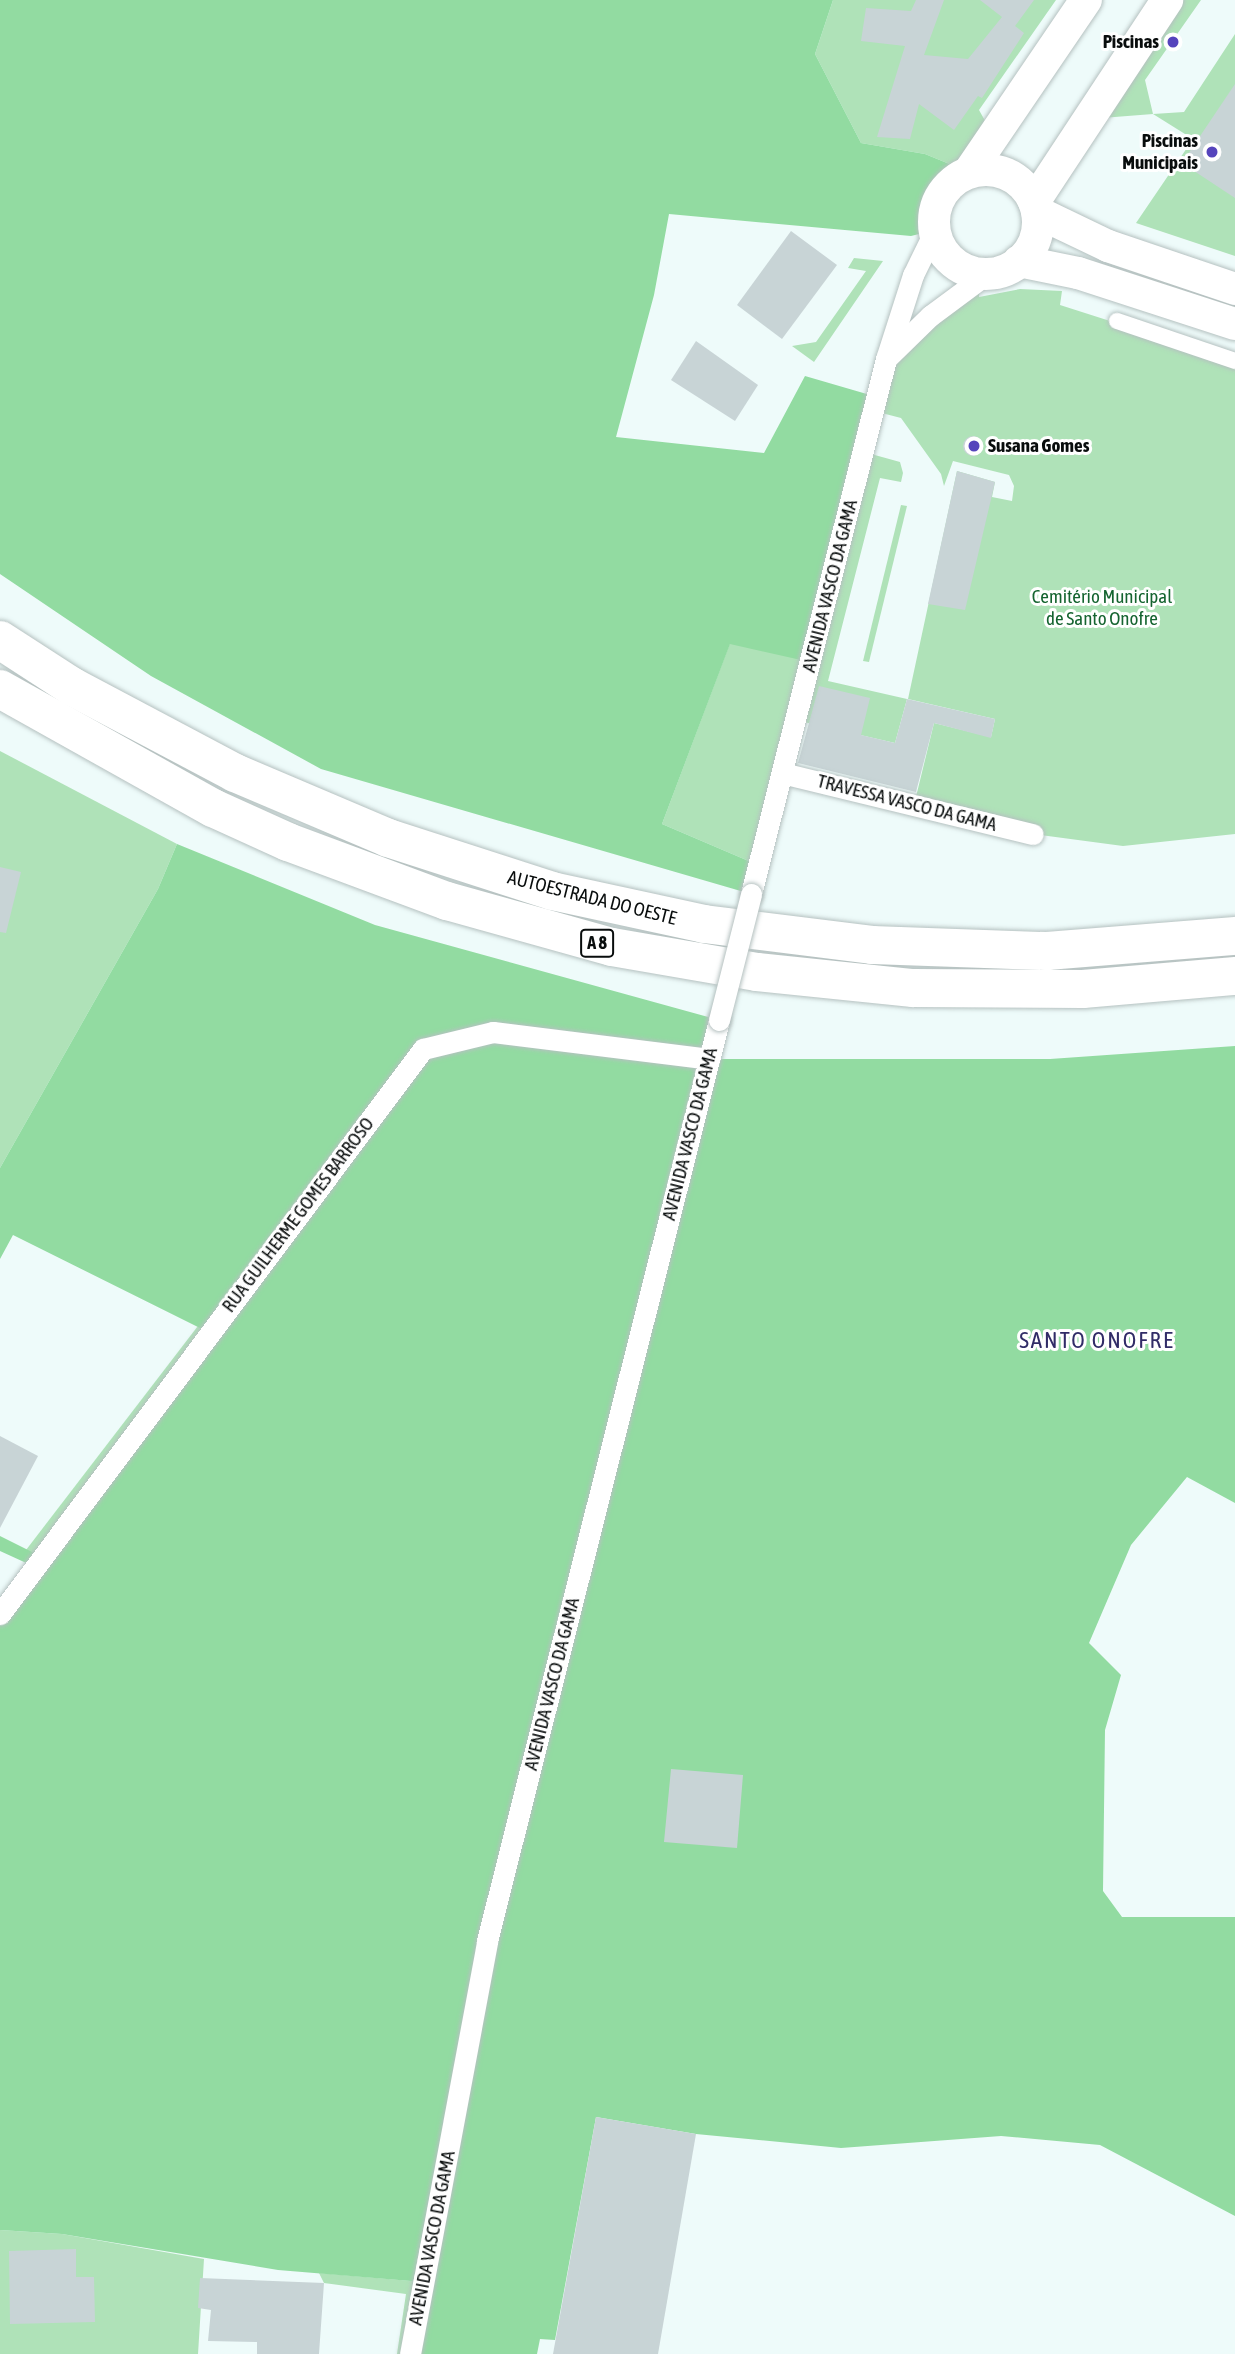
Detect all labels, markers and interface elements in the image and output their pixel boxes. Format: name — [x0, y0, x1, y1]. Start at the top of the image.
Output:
place label: Piscinas — [1103, 31, 1159, 53]
marker: Piscinas — [1165, 34, 1181, 50]
place label: Piscinas Municipais — [1122, 130, 1198, 174]
marker: Piscinas Municipais — [1204, 144, 1220, 160]
place label: Susana Gomes — [988, 435, 1089, 457]
marker: Susana Gomes — [966, 438, 982, 454]
street label: AVENIDA VASCO DA GAMA — [798, 497, 862, 675]
park label: Cemitério Municipal de Santo Onofre — [1032, 586, 1172, 630]
street label: TRAVESSA VASCO DA GAMA — [815, 770, 999, 836]
street label: AUTOESTRADA DO OESTE — [505, 866, 679, 930]
road number: A 8 — [580, 928, 614, 958]
street label: AVENIDA VASCO DA GAMA — [658, 1045, 722, 1223]
street label: RUA GUILHERME GOMES BARROSO — [217, 1113, 379, 1317]
district label: SANTO ONOFRE — [1021, 1326, 1173, 1354]
street label: AVENIDA VASCO DA GAMA — [520, 1595, 584, 1773]
street label: AVENIDA VASCO DA GAMA — [404, 2149, 460, 2327]

